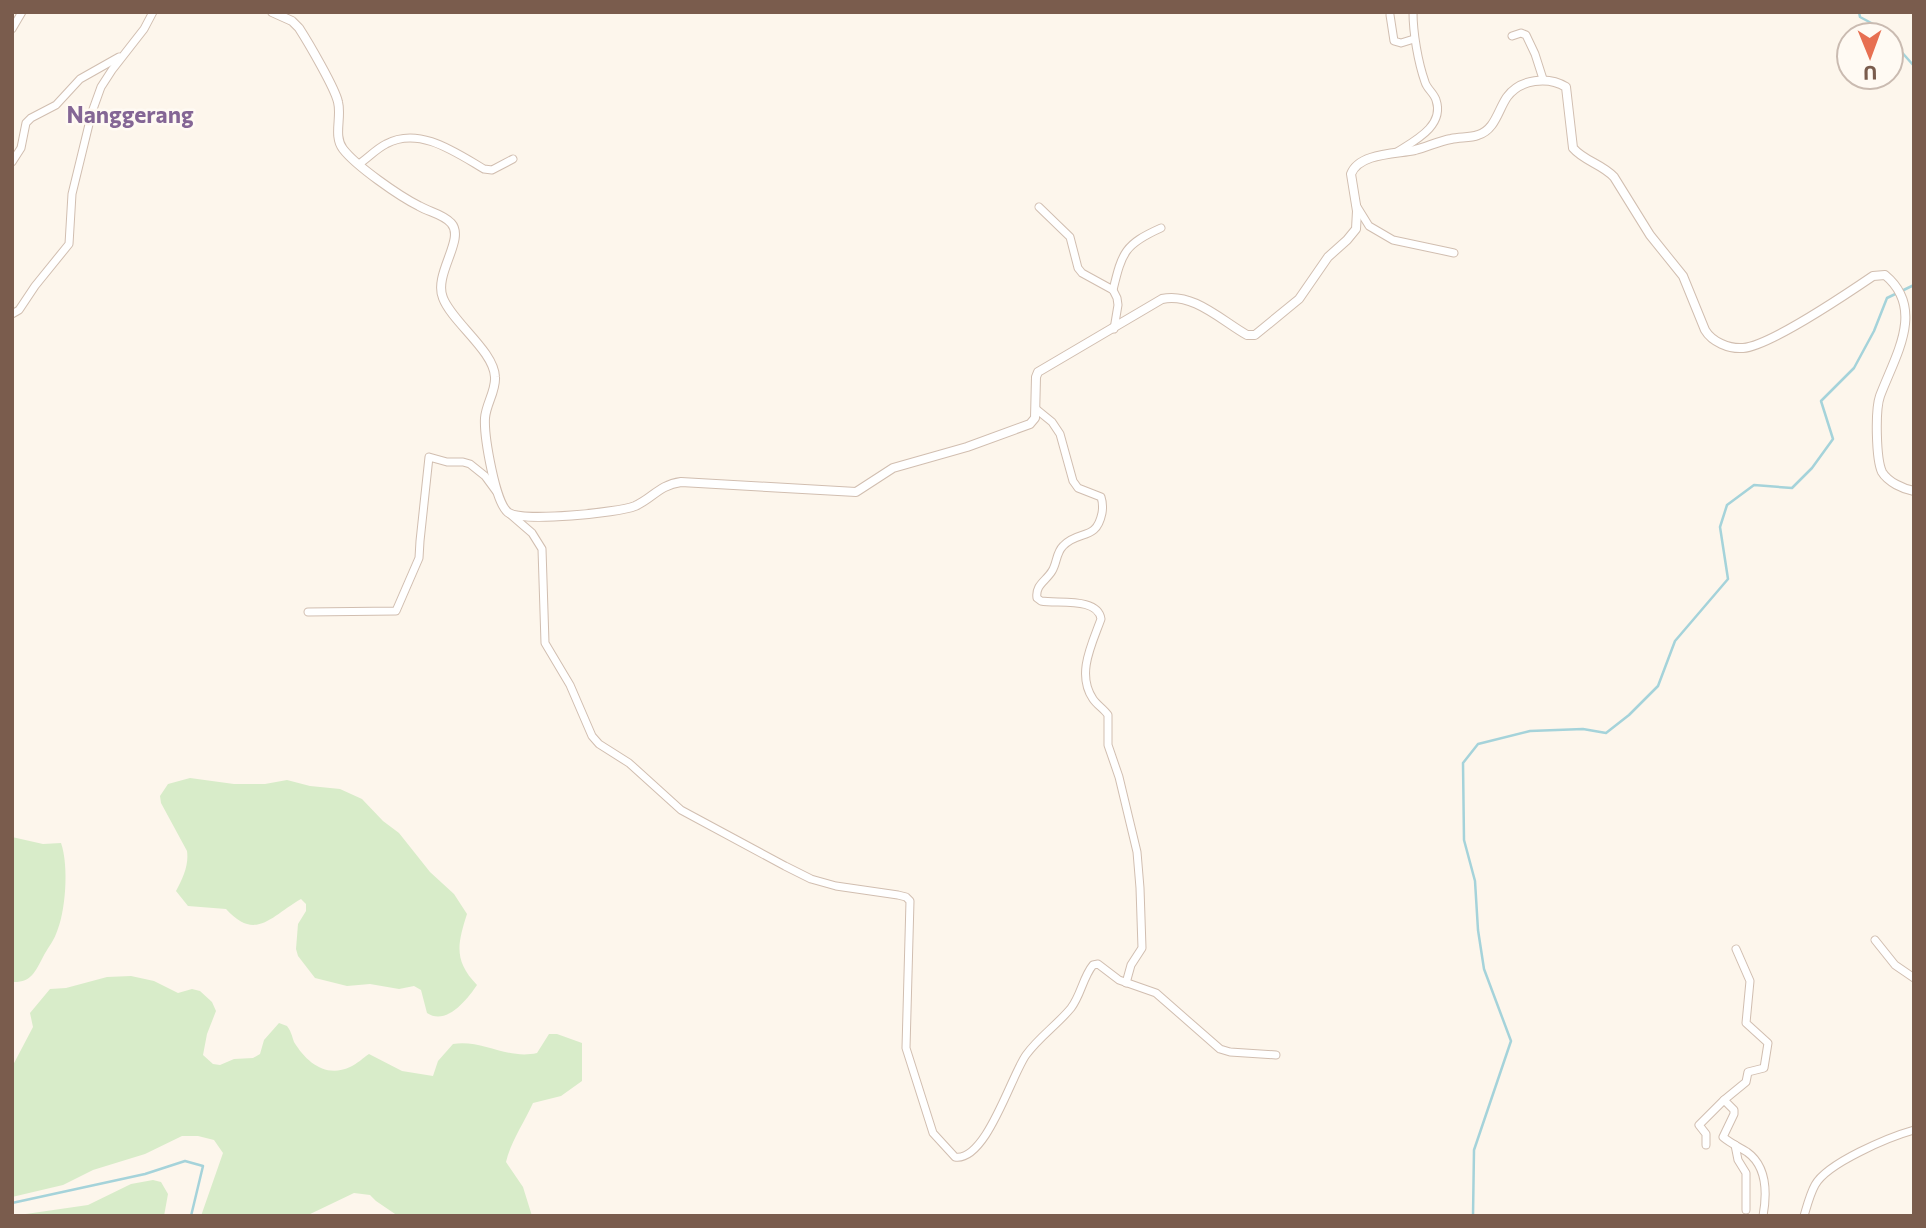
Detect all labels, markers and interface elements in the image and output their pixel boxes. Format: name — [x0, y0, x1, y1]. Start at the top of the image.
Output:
north arrow — [1835, 21, 1905, 91]
text: U — [1863, 62, 1877, 85]
district label: Nanggerang — [66, 100, 194, 128]

